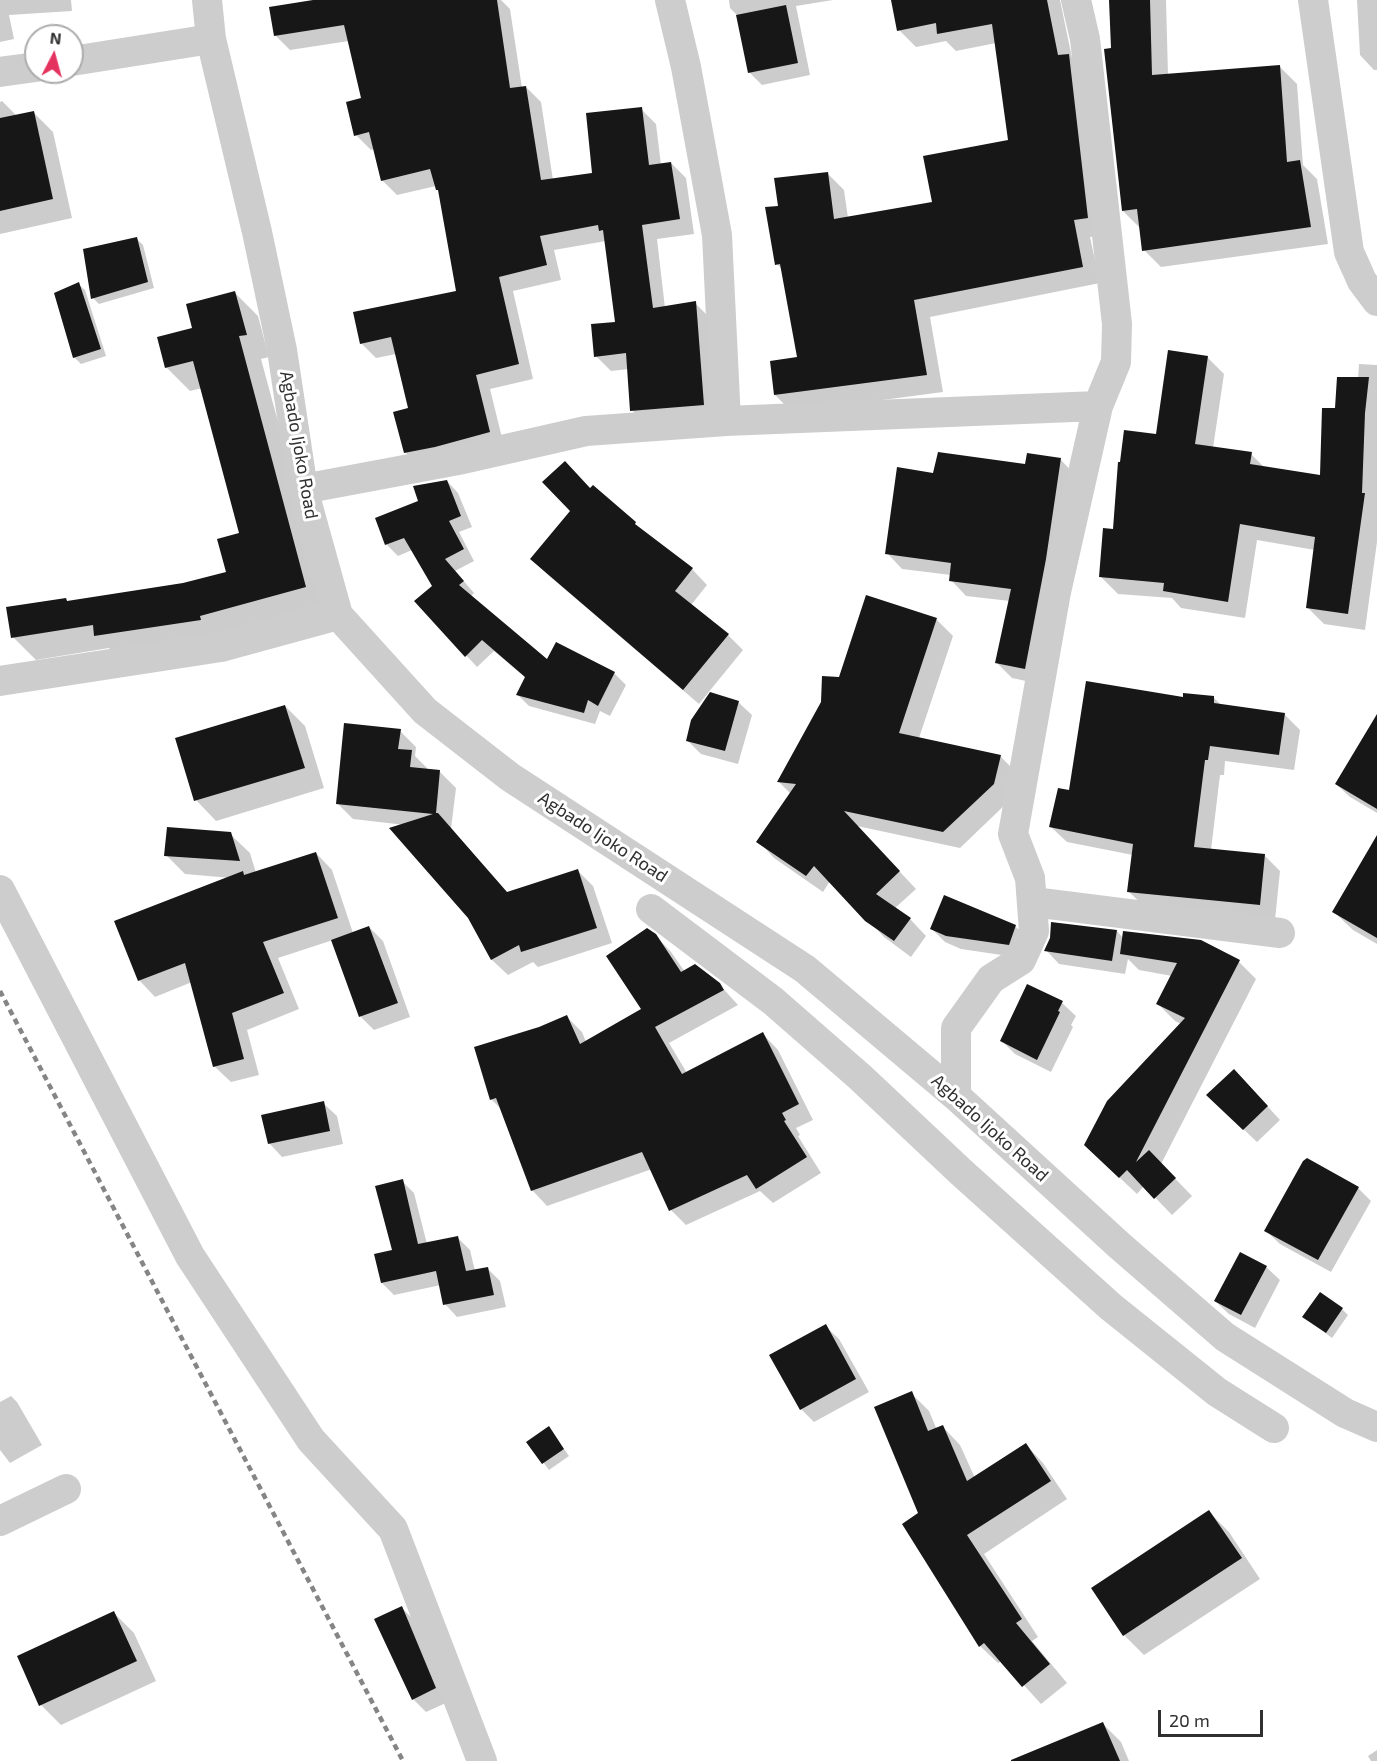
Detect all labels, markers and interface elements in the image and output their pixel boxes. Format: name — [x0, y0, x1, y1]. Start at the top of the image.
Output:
north arrow — [24, 24, 84, 84]
text: N — [49, 28, 62, 48]
street label: Agbado Ijoko Road — [275, 369, 323, 521]
street label: Agbado Ijoko Road — [534, 787, 672, 887]
street label: Agbado Ijoko Road — [927, 1070, 1053, 1186]
scale bar — [1161, 1698, 1266, 1736]
text: 20 m — [1169, 1709, 1210, 1731]

